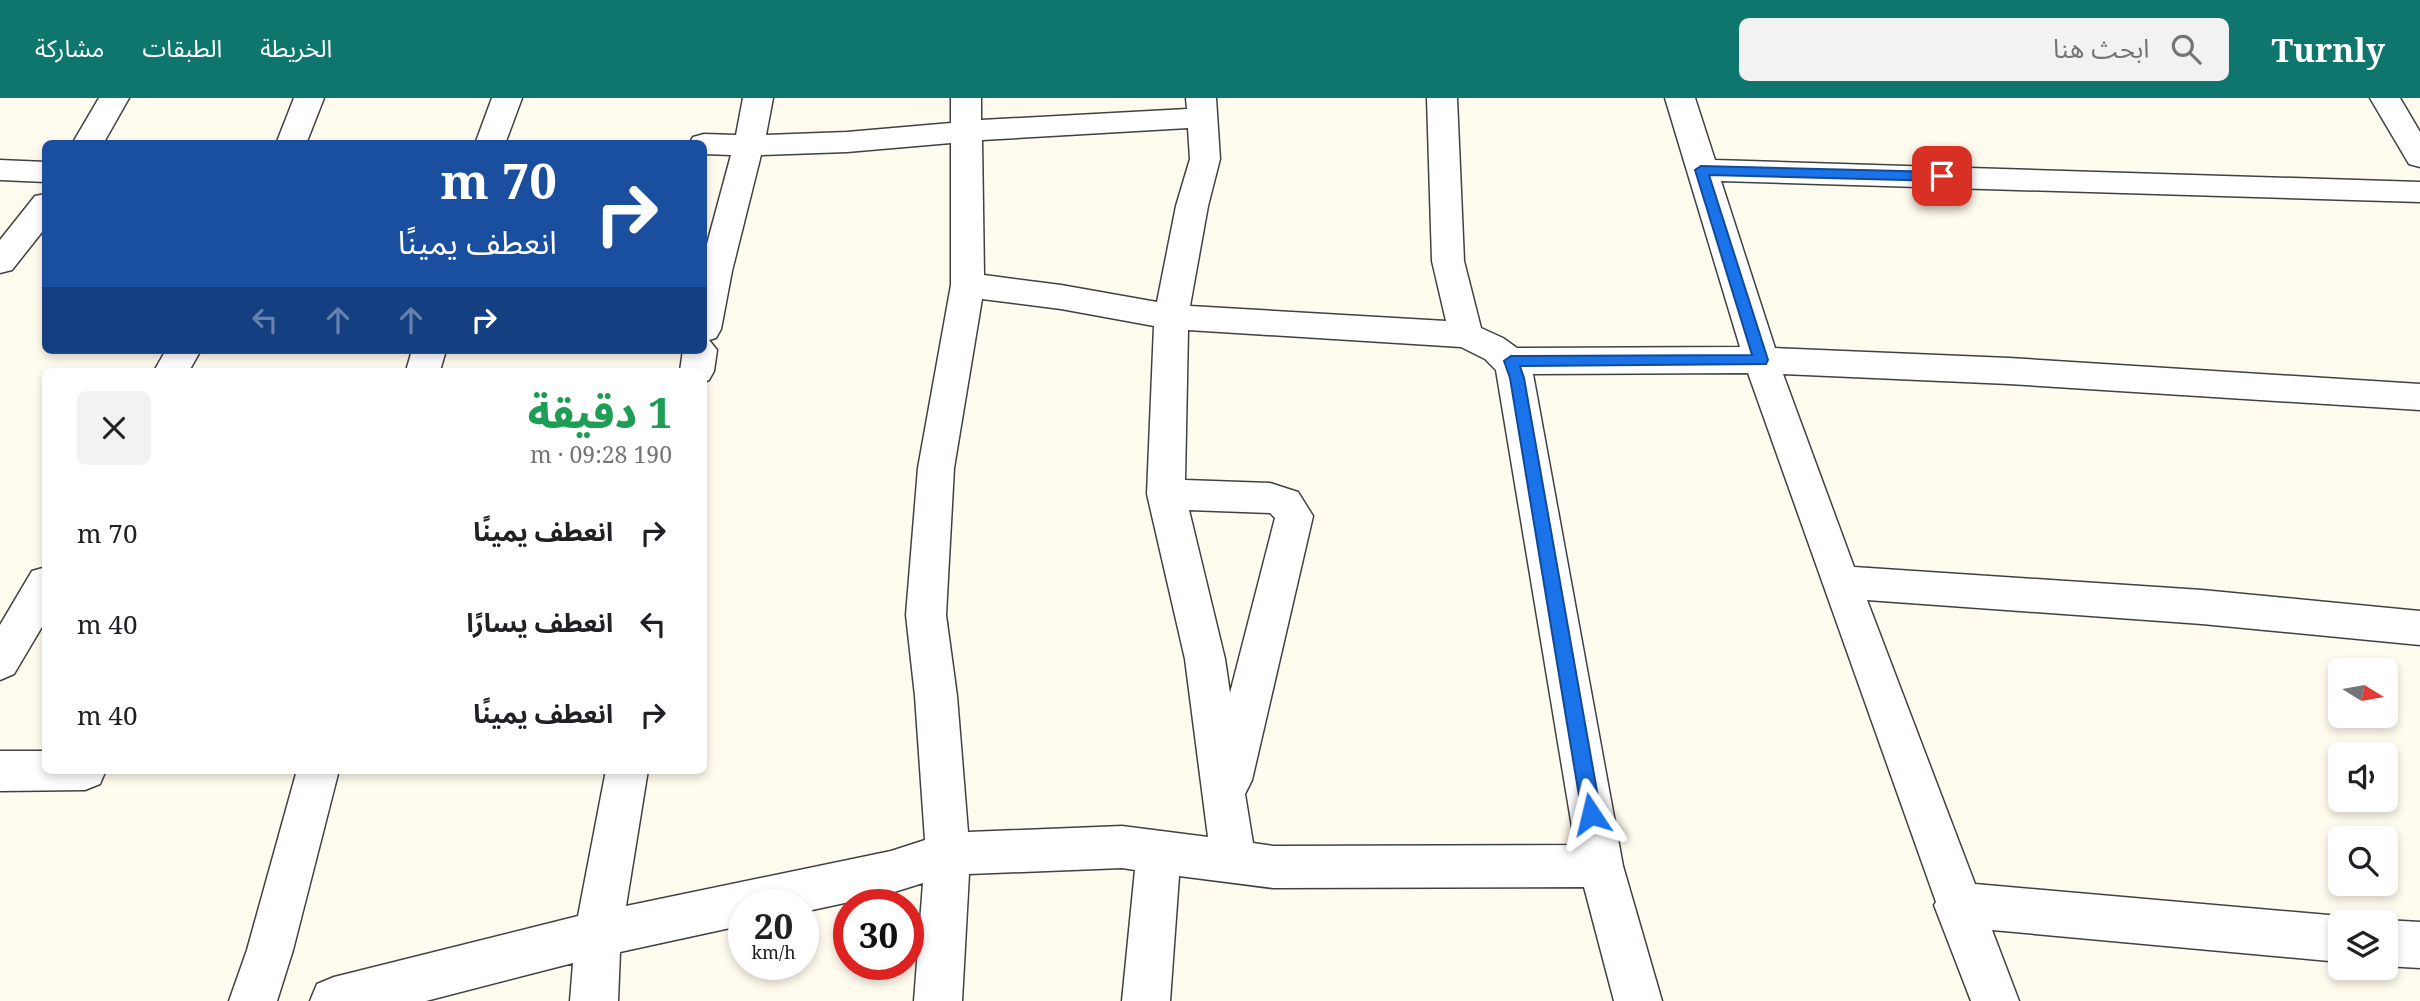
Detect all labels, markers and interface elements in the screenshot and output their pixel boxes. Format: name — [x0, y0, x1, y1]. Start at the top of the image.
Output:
search box — [1739, 18, 2229, 81]
text: Turnly — [2271, 27, 2385, 72]
text: ابحث هنا — [2053, 30, 2149, 66]
icon: search — [2167, 30, 2205, 68]
text: مشاركة — [35, 31, 104, 64]
text: الطبقات — [142, 31, 222, 64]
text: الخريطة — [260, 31, 332, 64]
pin — [1912, 146, 1972, 206]
text: 70 m — [441, 147, 557, 213]
icon: arrive — [1923, 157, 1961, 195]
icon: right — [581, 168, 672, 259]
text: انعطف يمينًا — [398, 220, 557, 263]
icon: left — [246, 301, 284, 339]
icon: ahead — [319, 301, 357, 339]
icon: ahead — [392, 301, 430, 339]
icon: right — [465, 301, 503, 339]
text: 1 دقيقة — [528, 383, 672, 440]
button: close — [77, 391, 151, 465]
text: 190 m · 09:28 — [530, 438, 672, 470]
text: انعطف يمينًا — [473, 513, 613, 549]
icon: right — [634, 514, 672, 552]
text: 70 m — [77, 515, 137, 551]
text: انعطف يسارًا — [467, 604, 613, 640]
icon: left — [634, 605, 672, 643]
text: 40 m — [77, 606, 137, 642]
north arrow — [2328, 658, 2398, 728]
map controls — [2328, 658, 2398, 980]
text: انعطف يمينًا — [473, 695, 613, 731]
icon: right — [634, 696, 672, 734]
text: 40 m — [77, 697, 137, 733]
button: sound — [2328, 742, 2398, 812]
position arrow — [1554, 777, 1628, 851]
button: search — [2328, 826, 2398, 896]
speed limit sign: 30 — [833, 889, 924, 980]
text: 20 — [754, 902, 793, 949]
button: layers — [2328, 910, 2398, 980]
text: km/h — [751, 940, 796, 964]

